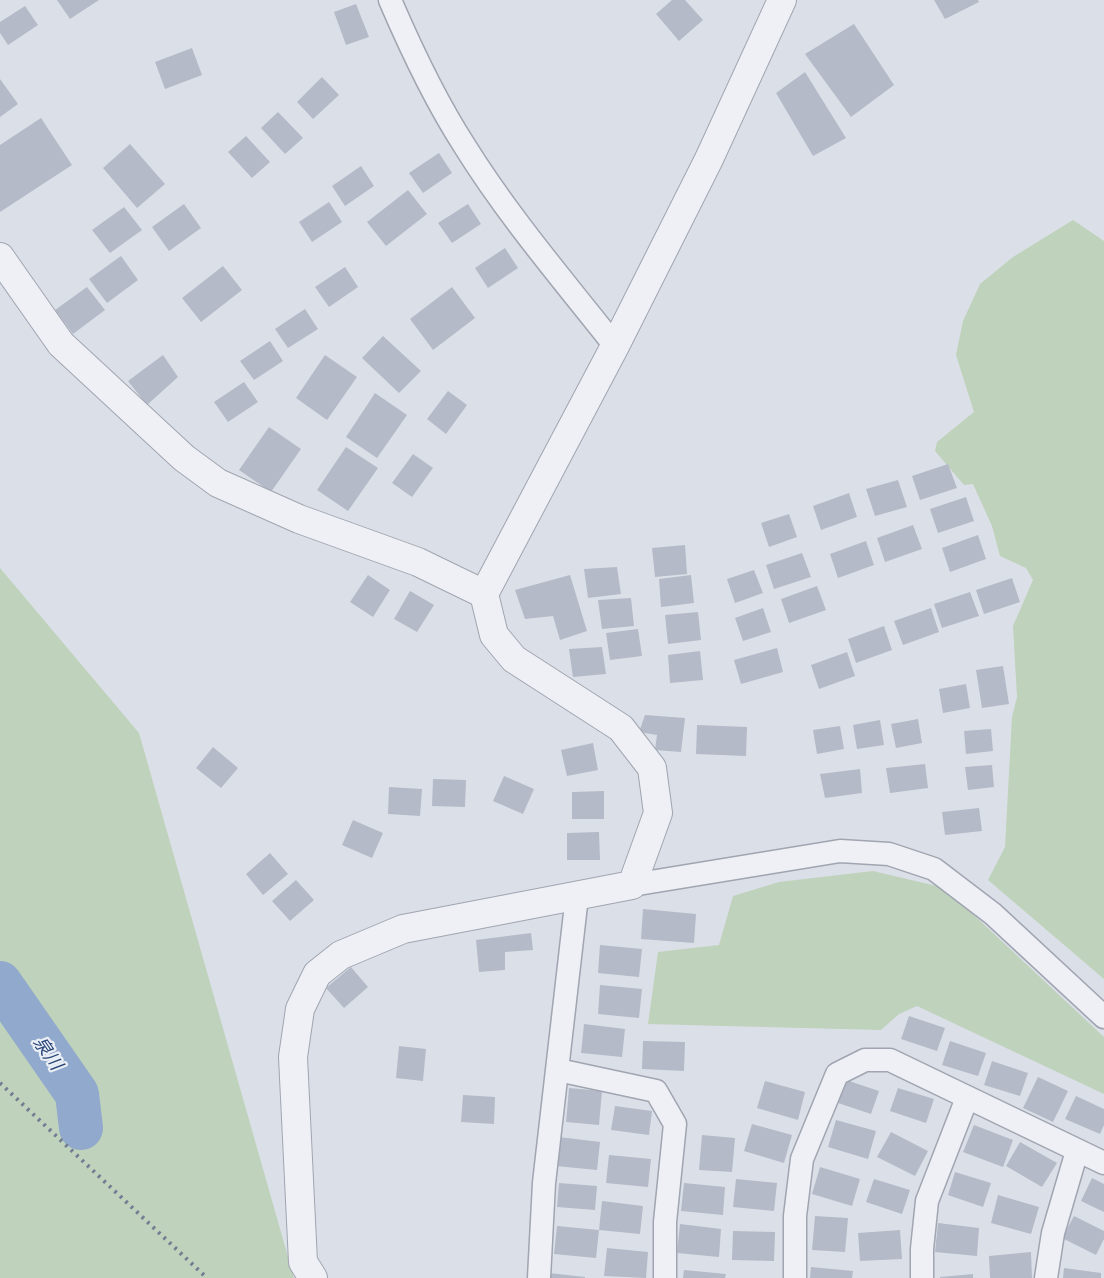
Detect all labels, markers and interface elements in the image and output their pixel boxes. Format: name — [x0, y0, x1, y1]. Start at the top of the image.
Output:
water label: 泉川 — [29, 1032, 67, 1074]

